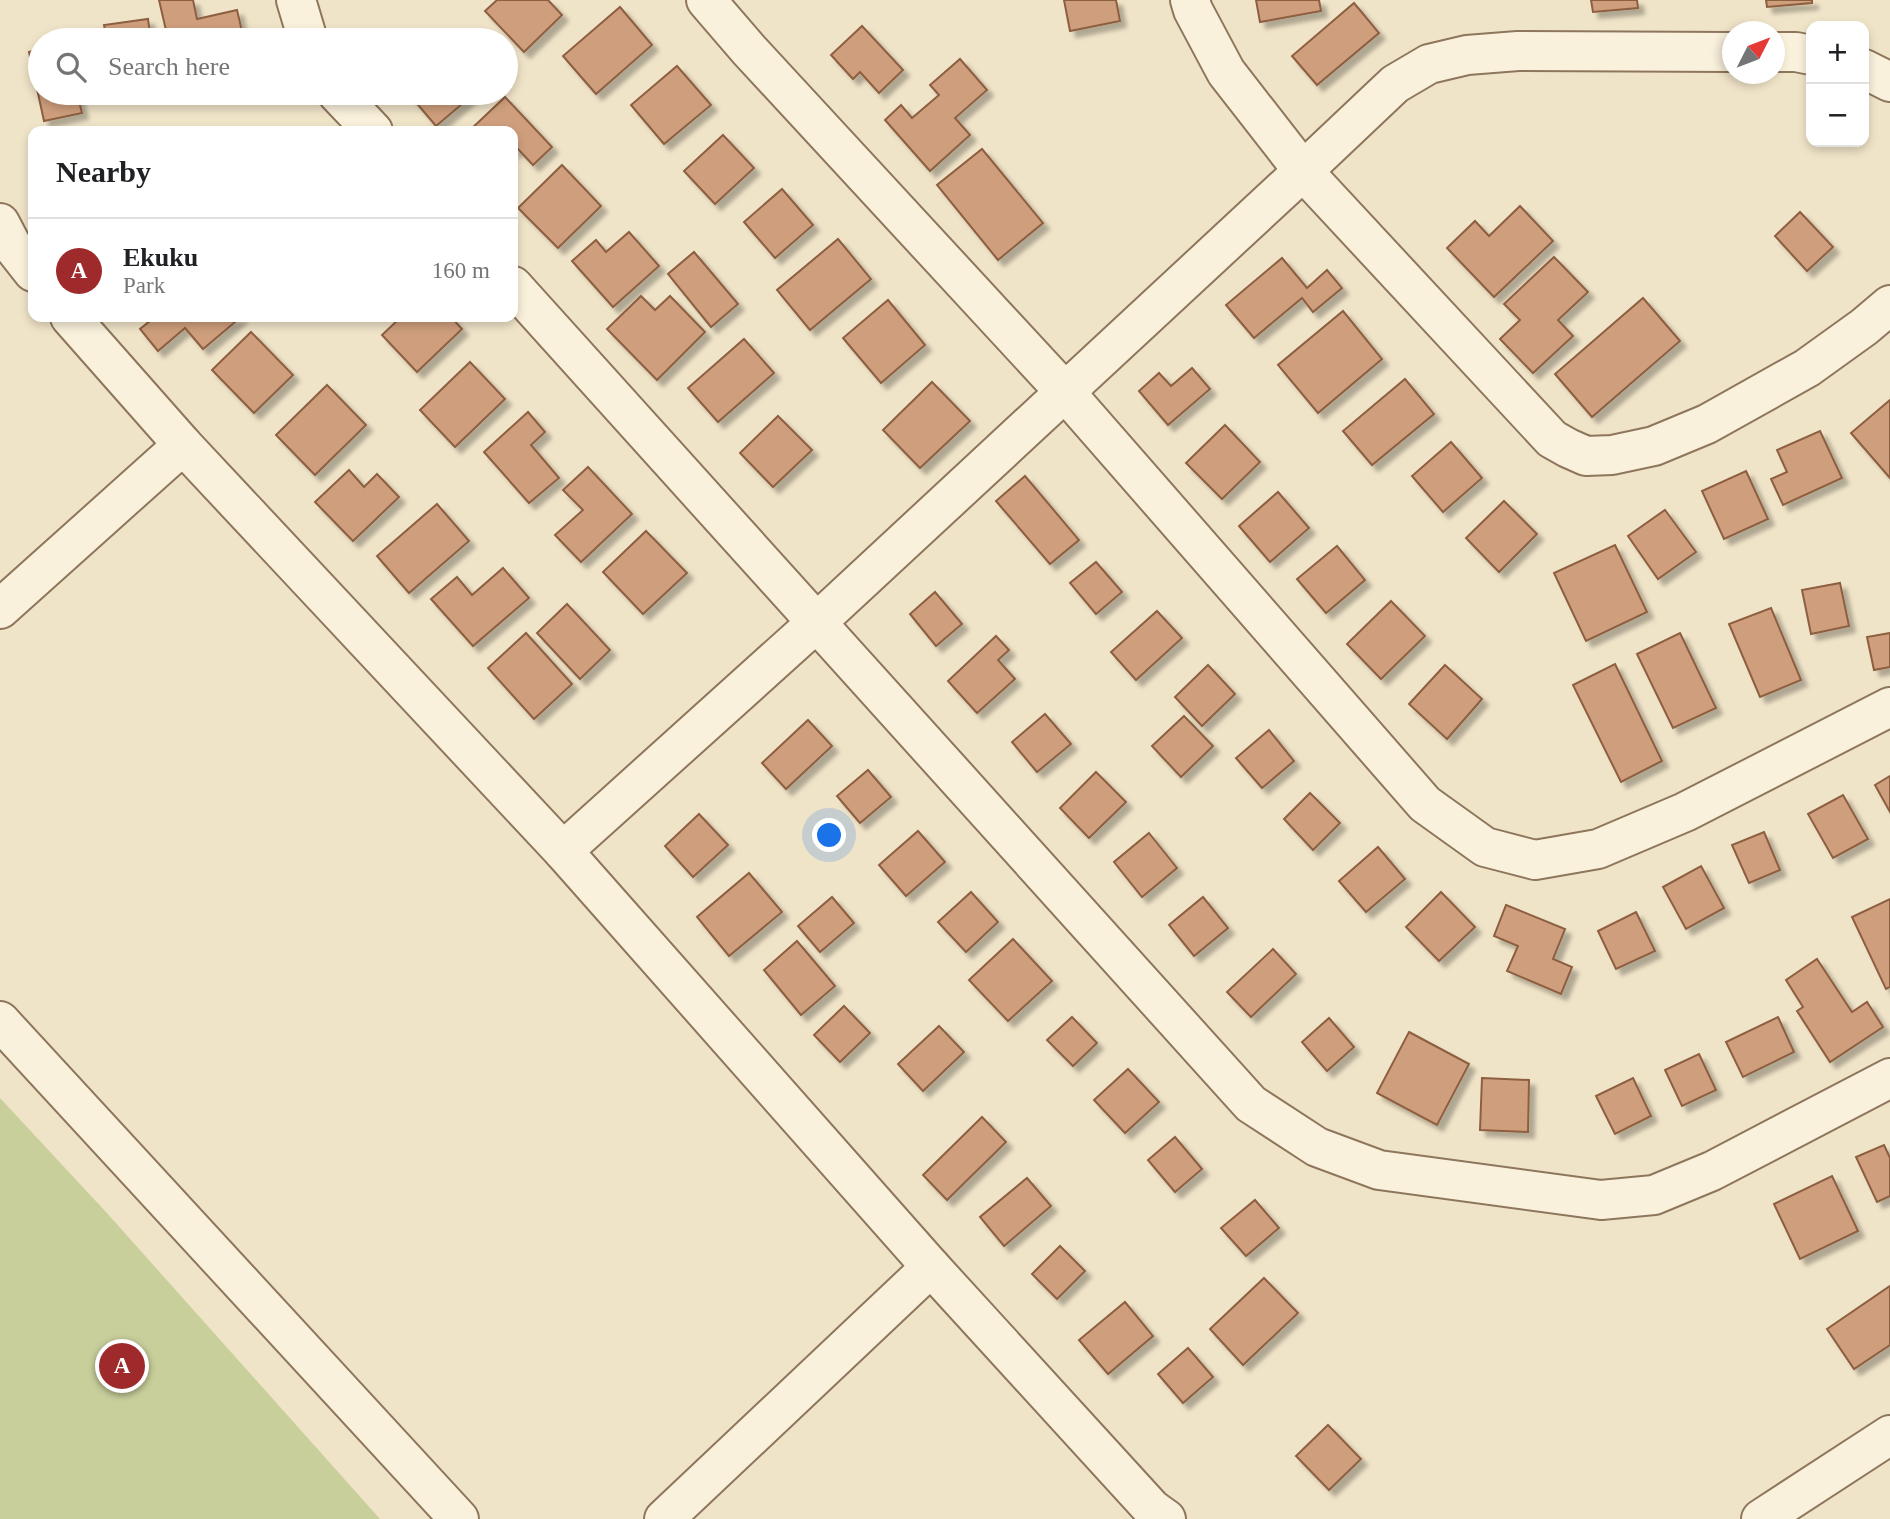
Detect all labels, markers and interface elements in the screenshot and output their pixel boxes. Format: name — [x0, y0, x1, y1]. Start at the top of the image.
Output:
north arrow — [1722, 21, 1785, 84]
map controls — [1806, 21, 1869, 147]
button: + — [1806, 21, 1869, 84]
search box — [28, 28, 518, 105]
icon: search — [52, 48, 90, 86]
text: Search here — [108, 52, 230, 81]
button: − — [1806, 84, 1869, 147]
text: Nearby — [56, 155, 151, 188]
text: Ekuku — [123, 243, 198, 272]
text: A — [71, 258, 87, 283]
text: 160 m — [432, 258, 490, 283]
text: Park — [123, 273, 165, 298]
your location — [812, 818, 846, 852]
pin: A — [99, 1340, 145, 1392]

